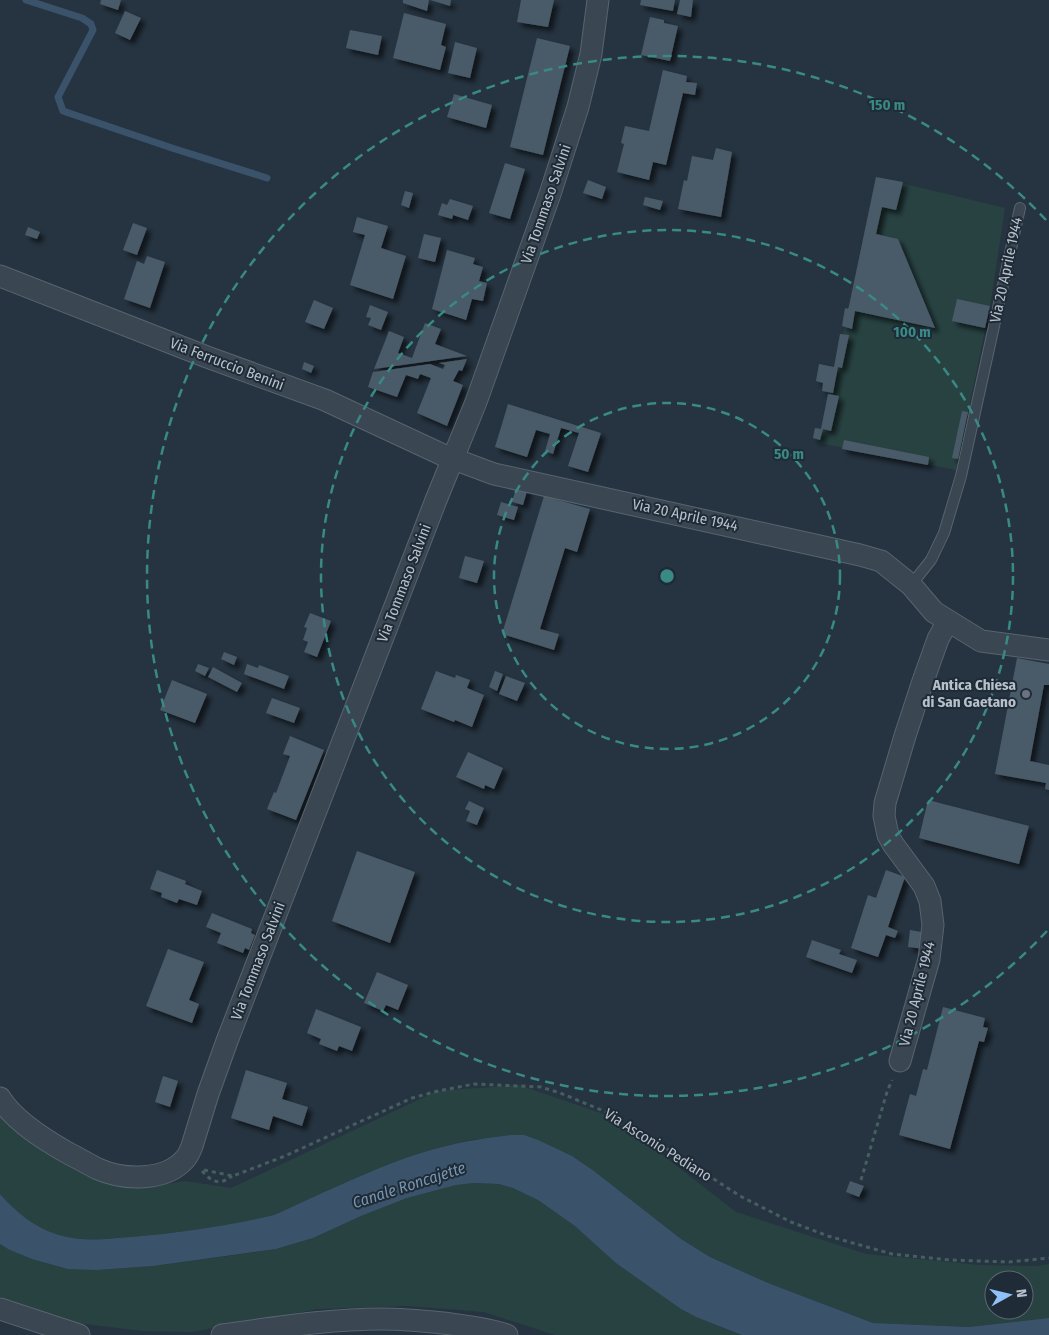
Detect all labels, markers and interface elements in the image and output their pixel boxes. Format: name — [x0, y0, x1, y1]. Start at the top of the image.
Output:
text: 150 m — [869, 96, 905, 114]
street label: Via Tommaso Salvini — [517, 142, 575, 266]
street label: Via 20 Aprile 1944 — [986, 216, 1026, 324]
text: 100 m — [893, 323, 931, 341]
street label: Via Ferruccio Benini — [167, 334, 287, 394]
text: 50 m — [774, 445, 804, 463]
street label: Via 20 Aprile 1944 — [631, 495, 739, 535]
street label: Via Tommaso Salvini — [373, 521, 435, 645]
centre of rings — [658, 567, 676, 585]
place label: Antica Chiesa di San Gaetano — [922, 676, 1017, 711]
marker: Antica Chiesa di San Gaetano — [1020, 688, 1032, 700]
street label: Via Tommaso Salvini — [227, 899, 289, 1023]
street label: Via 20 Aprile 1944 — [895, 940, 939, 1048]
street label: Via Asconio Pediano — [601, 1105, 715, 1185]
water label: Canale Roncajette — [350, 1158, 468, 1212]
north arrow — [984, 1270, 1034, 1320]
text: N — [1012, 1288, 1030, 1299]

